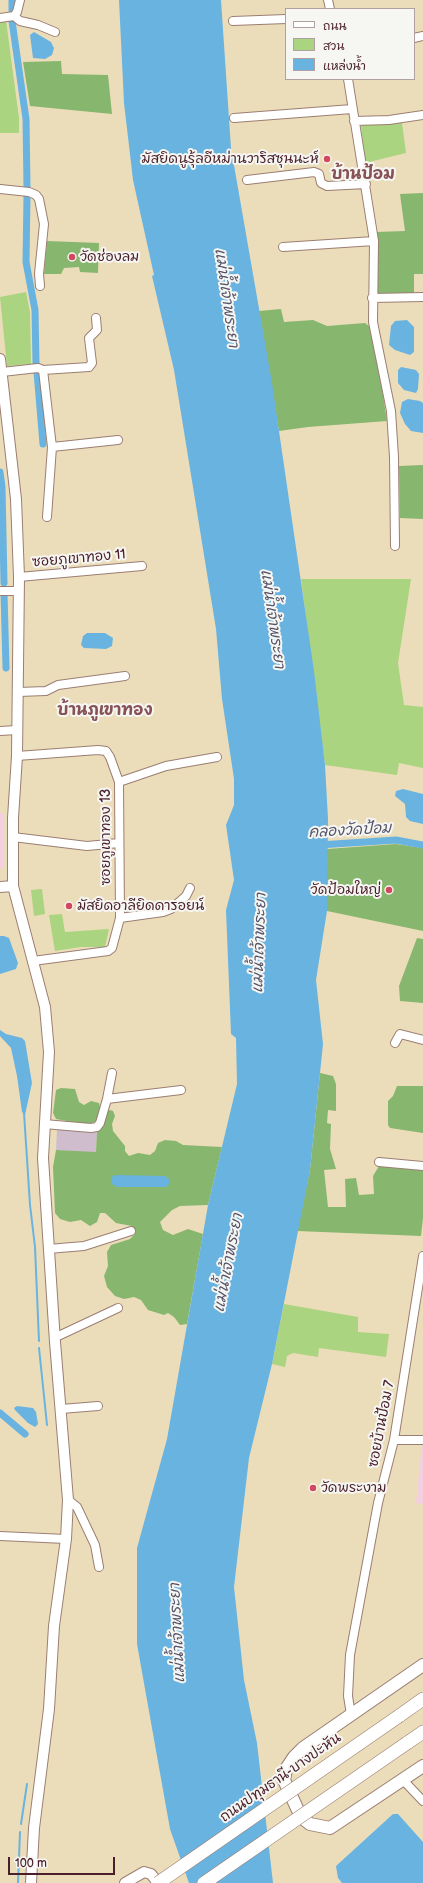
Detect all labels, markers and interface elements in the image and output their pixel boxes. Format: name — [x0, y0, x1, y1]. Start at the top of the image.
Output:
legend — [285, 8, 415, 80]
text: ถนน — [323, 19, 347, 34]
text: สวน — [323, 39, 344, 54]
text: แหล่งน้ำ — [323, 59, 366, 74]
place label: มัสยิดนูรุ้ลอีหม่านวาริสซุนนะห์ — [141, 151, 319, 167]
marker: มัสยิดนูรุ้ลอีหม่านวาริสซุนนะห์ — [322, 154, 332, 164]
district label: บ้านป้อม — [331, 165, 395, 185]
water label: แม่น้ำเจ้าพระยา — [210, 247, 242, 349]
place label: วัดช่องลม — [80, 249, 139, 265]
marker: วัดช่องลม — [67, 252, 77, 262]
street label: ซอยภูเขาทอง 11 — [32, 547, 126, 571]
water label: แม่น้ำเจ้าพระยา — [256, 568, 288, 670]
district label: บ้านภูเขาทอง — [57, 701, 153, 721]
street label: ซอยภูเขาทอง 13 — [98, 789, 114, 885]
water label: คลองวัดป้อม — [308, 820, 392, 842]
place label: วัดป้อมใหญ่ — [311, 882, 381, 898]
marker: วัดป้อมใหญ่ — [384, 885, 394, 895]
water label: แม่น้ำเจ้าพระยา — [249, 893, 271, 993]
place label: มัสยิดอาลียิดดารอยน์ — [77, 898, 204, 914]
marker: มัสยิดอาลียิดดารอยน์ — [64, 901, 74, 911]
water label: แม่น้ำเจ้าพระยา — [211, 1212, 247, 1314]
street label: ซอยบ้านป้อม 7 — [365, 1379, 399, 1469]
place label: วัดพระงาม — [321, 1480, 387, 1496]
marker: วัดพระงาม — [308, 1483, 318, 1493]
water label: แม่น้ำเจ้าพระยา — [166, 1583, 190, 1683]
street label: ถนนปทุมธานี-บางปะหัน — [217, 1730, 345, 1826]
scale bar — [10, 1849, 117, 1875]
text: 100 m — [15, 1856, 47, 1871]

